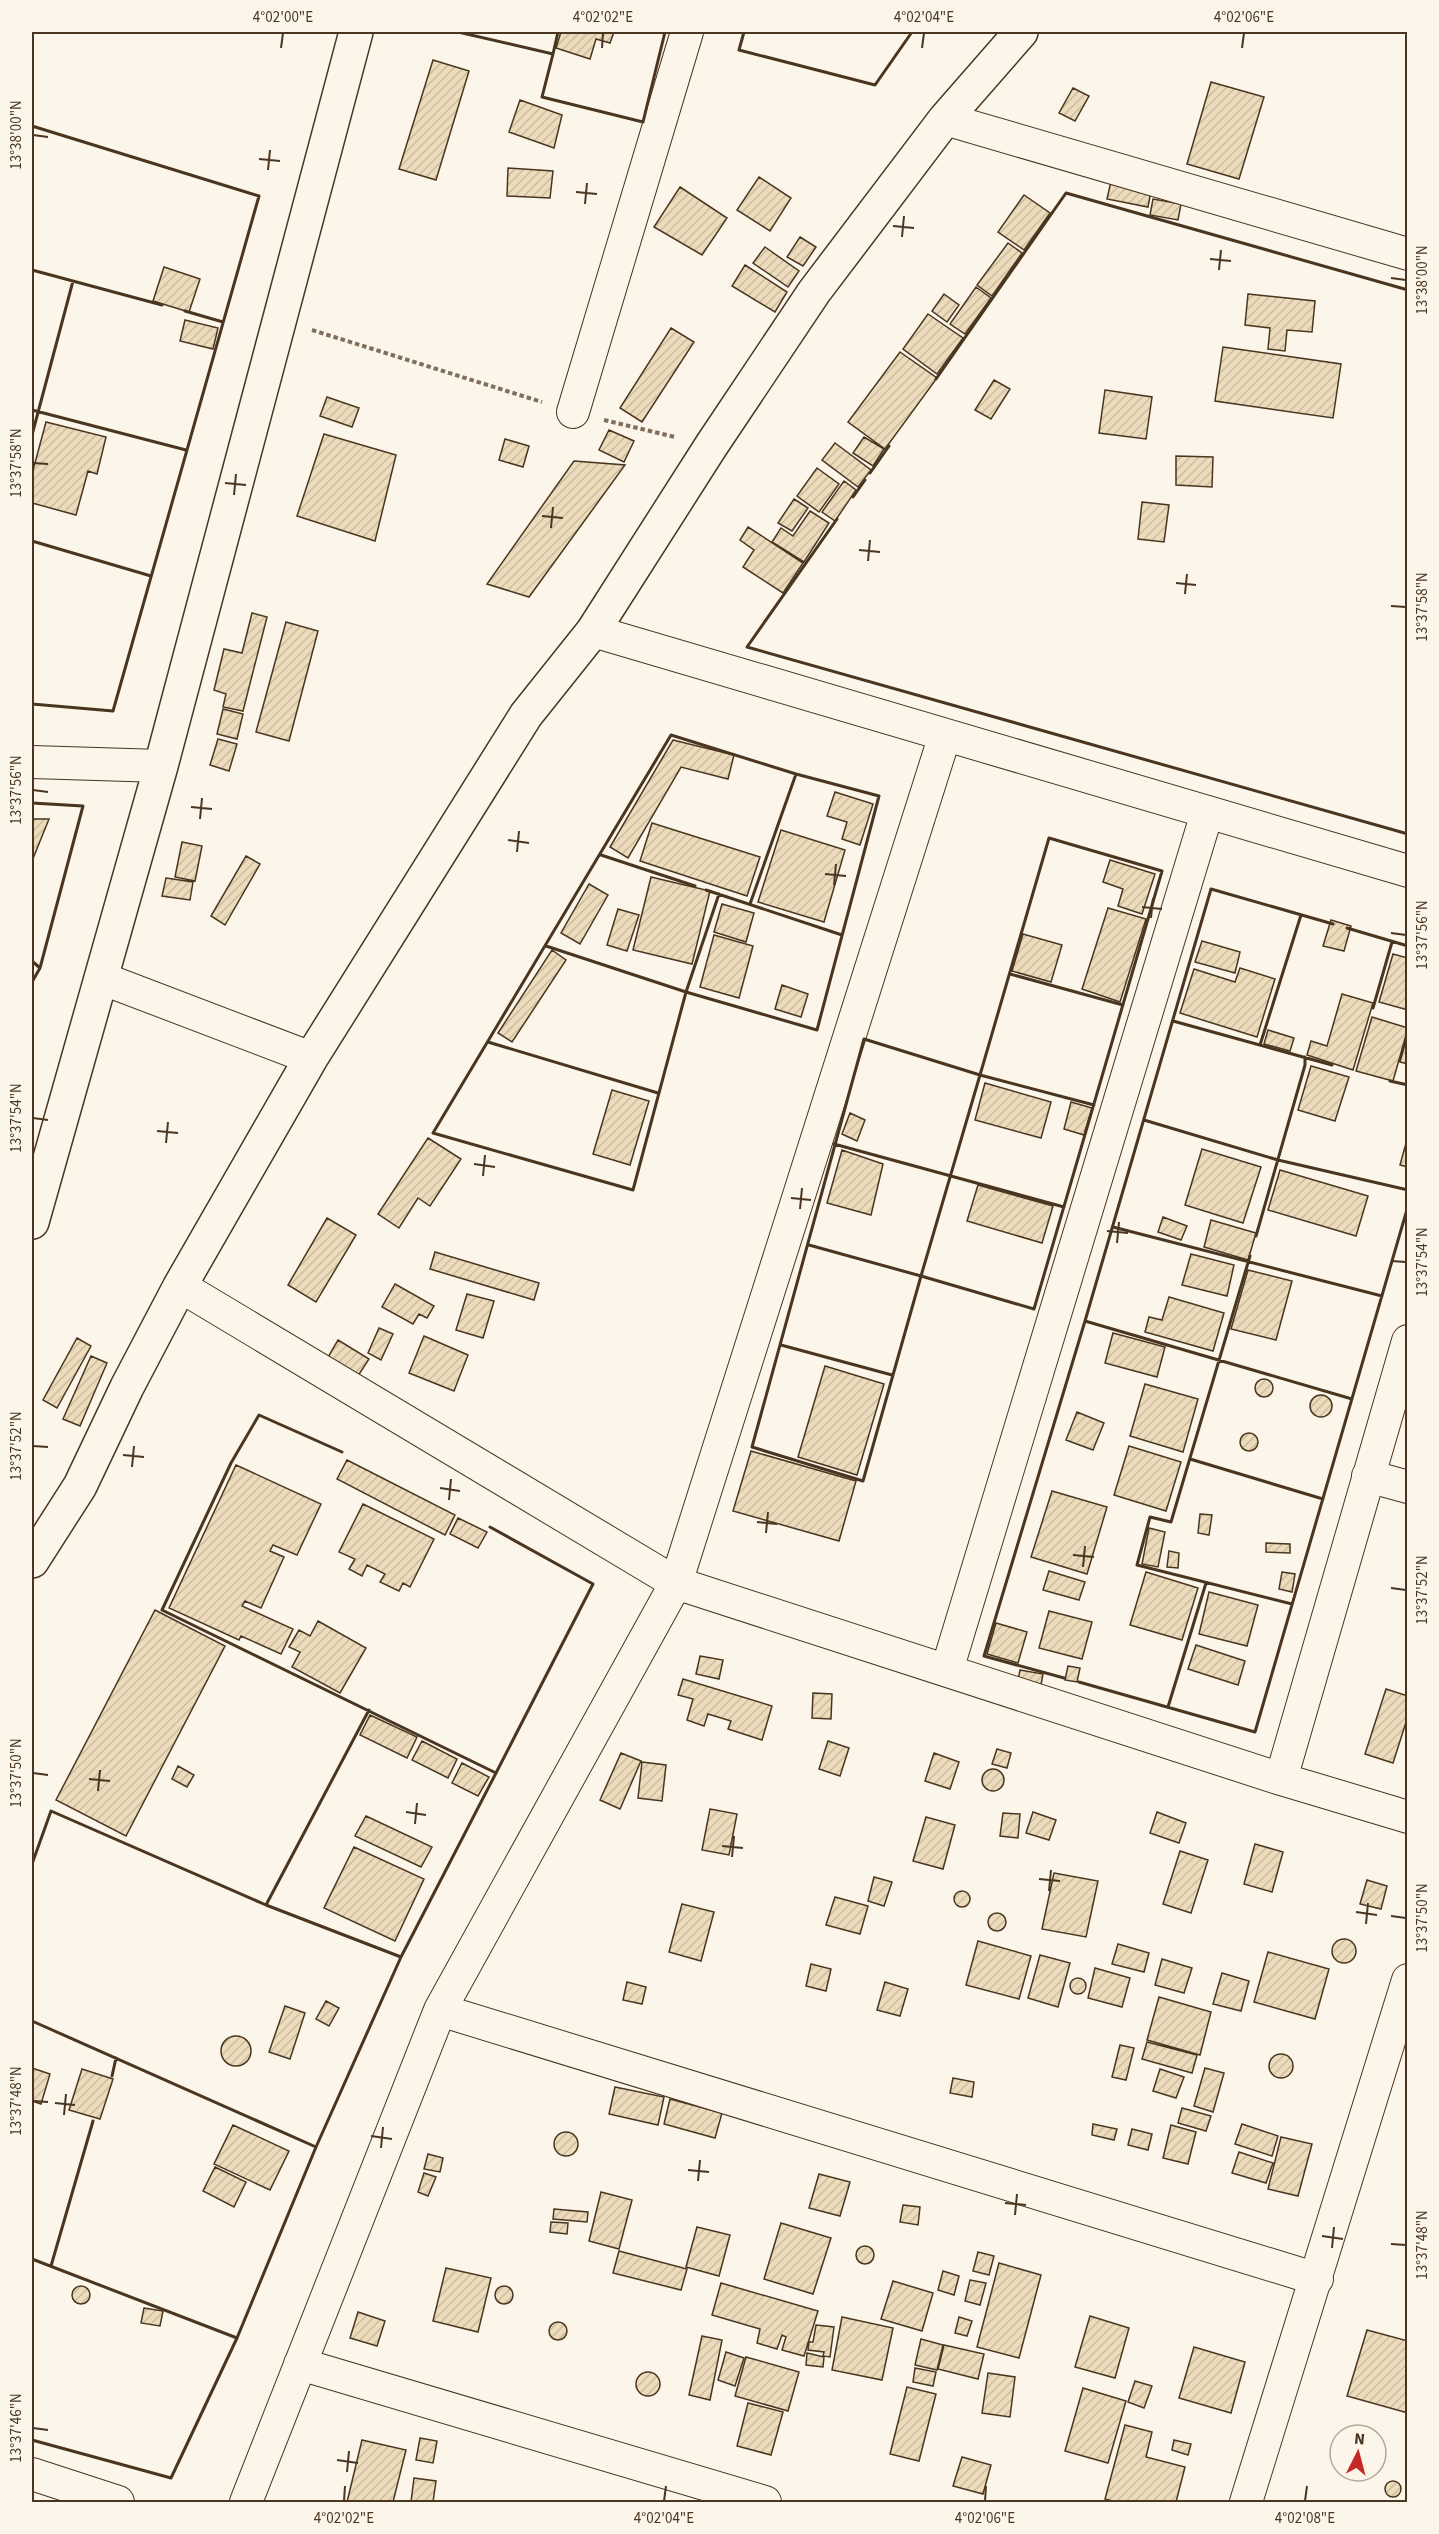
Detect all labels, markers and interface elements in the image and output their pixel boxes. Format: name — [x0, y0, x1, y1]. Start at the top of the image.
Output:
text: 4°02'00"E — [253, 7, 313, 28]
text: 4°02'02"E — [573, 7, 633, 28]
text: 4°02'04"E — [894, 7, 954, 28]
text: 4°02'06"E — [1214, 7, 1274, 28]
text: 13°38'00"N — [6, 100, 27, 170]
text: 13°38'00"N — [1412, 245, 1433, 315]
text: 13°37'58"N — [6, 428, 27, 498]
text: 13°37'58"N — [1412, 572, 1433, 642]
text: 13°37'56"N — [6, 755, 27, 825]
text: 13°37'56"N — [1412, 900, 1433, 970]
text: 13°37'54"N — [6, 1083, 27, 1153]
text: 13°37'54"N — [1412, 1227, 1433, 1297]
text: 13°37'52"N — [6, 1411, 27, 1481]
text: 13°37'52"N — [1412, 1555, 1433, 1625]
text: 13°37'50"N — [6, 1738, 27, 1808]
text: 13°37'50"N — [1412, 1883, 1433, 1953]
text: 13°37'48"N — [6, 2066, 27, 2136]
text: 13°37'48"N — [1412, 2210, 1433, 2280]
text: 13°37'46"N — [6, 2393, 27, 2463]
north arrow — [1328, 2423, 1388, 2483]
text: N — [1353, 2428, 1366, 2451]
text: 4°02'02"E — [314, 2508, 374, 2529]
text: 4°02'04"E — [634, 2508, 694, 2529]
text: 4°02'06"E — [955, 2508, 1015, 2529]
text: 4°02'08"E — [1275, 2508, 1335, 2529]

